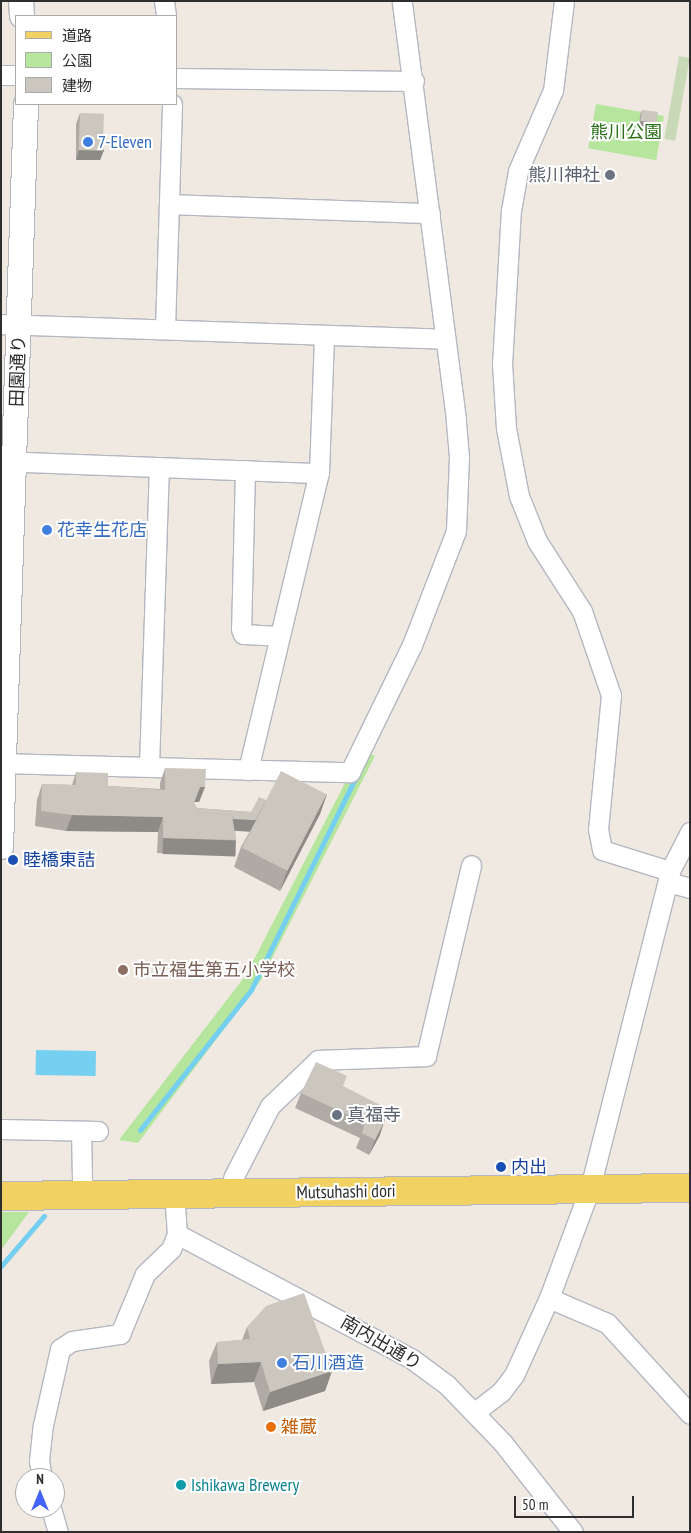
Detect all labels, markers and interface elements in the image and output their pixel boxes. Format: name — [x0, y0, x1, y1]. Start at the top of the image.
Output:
legend — [15, 15, 178, 105]
text: 道路 — [62, 26, 92, 45]
text: 公園 — [62, 51, 92, 70]
text: 建物 — [62, 76, 92, 95]
park label: 熊川公園 — [590, 121, 662, 143]
place label: 7-Eleven — [98, 131, 152, 153]
marker: 7-Eleven — [82, 136, 94, 148]
place label: 熊川神社 — [528, 164, 600, 186]
marker: 熊川神社 — [604, 169, 616, 181]
street label: 田園通り — [6, 335, 30, 407]
place label: 花幸生花店 — [57, 519, 147, 541]
marker: 花幸生花店 — [41, 524, 53, 536]
place label: 睦橋東詰 — [23, 849, 95, 871]
marker: 睦橋東詰 — [7, 854, 19, 866]
place label: 市立福生第五小学校 — [133, 959, 295, 981]
marker: 市立福生第五小学校 — [117, 964, 129, 976]
place label: 真福寺 — [347, 1104, 401, 1126]
marker: 真福寺 — [331, 1109, 343, 1121]
place label: 内出 — [511, 1156, 547, 1178]
marker: 内出 — [495, 1161, 507, 1173]
street label: Mutsuhashi dori — [296, 1180, 396, 1204]
street label: 南内出通り — [337, 1311, 425, 1375]
place label: 石川酒造 — [292, 1352, 364, 1374]
marker: 石川酒造 — [276, 1357, 288, 1369]
place label: 雑蔵 — [281, 1416, 317, 1438]
marker: 雑蔵 — [265, 1421, 277, 1433]
north arrow — [15, 1468, 65, 1518]
text: N — [36, 1470, 44, 1488]
place label: Ishikawa Brewery — [191, 1474, 299, 1496]
marker: Ishikawa Brewery — [175, 1479, 187, 1491]
scale bar — [516, 1486, 636, 1518]
text: 50 m — [522, 1495, 548, 1514]

